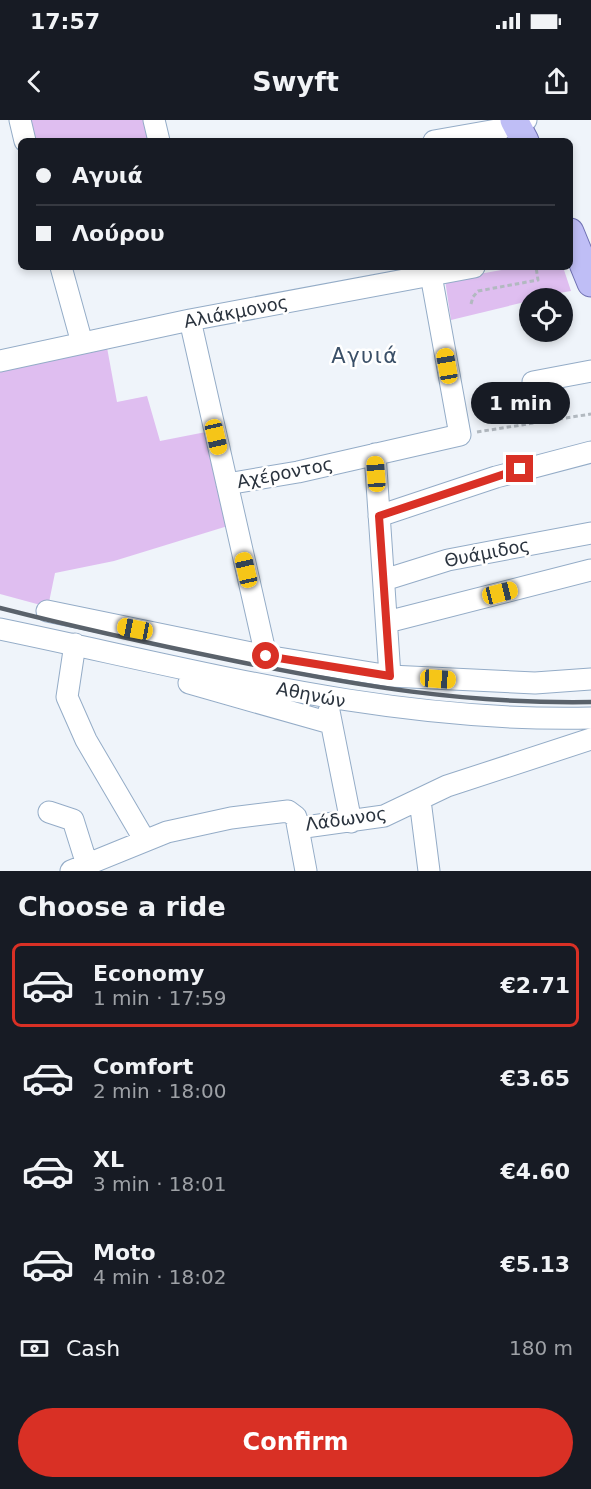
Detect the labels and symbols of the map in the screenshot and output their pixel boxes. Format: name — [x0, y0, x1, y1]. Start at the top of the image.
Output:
street label: Αλιάκμονος — [182, 291, 290, 332]
district label: Αγυιά — [331, 344, 399, 368]
car — [435, 347, 459, 385]
callout: 1 min — [470, 382, 570, 424]
car — [203, 417, 229, 457]
street label: Αχέροντος — [235, 453, 335, 492]
car — [366, 455, 386, 493]
route end — [506, 455, 533, 482]
street label: Θυάμιδος — [442, 534, 531, 571]
car — [233, 550, 259, 590]
car — [480, 580, 520, 606]
car — [116, 617, 154, 641]
route start — [252, 642, 279, 669]
car — [419, 669, 457, 689]
street label: Αθηνών — [275, 678, 347, 711]
street label: Λάδωνος — [304, 802, 388, 835]

